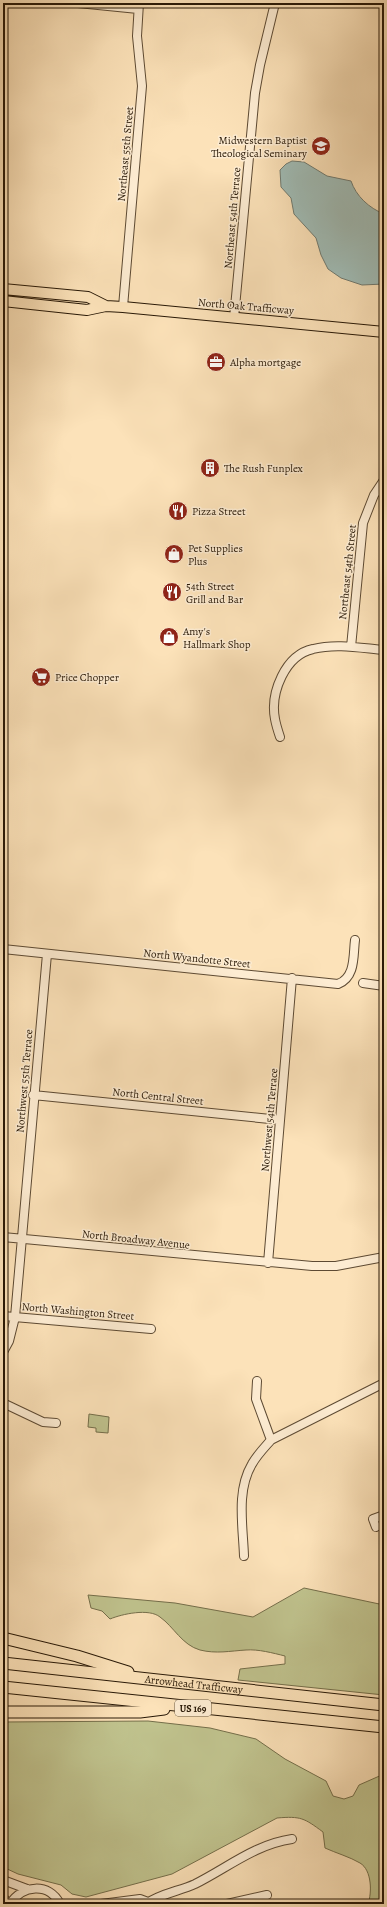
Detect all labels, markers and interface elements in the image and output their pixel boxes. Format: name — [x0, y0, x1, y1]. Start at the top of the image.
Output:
street label: Northeast 55th Street — [114, 106, 137, 202]
place label: Midwestern Baptist Theological Seminary — [211, 133, 307, 161]
school or university icon: Midwestern Baptist Theological Seminary — [310, 135, 332, 157]
street label: Northeast 54th Terrace — [221, 167, 244, 269]
street label: North Oak Trafficway — [197, 295, 295, 318]
office icon: Alpha mortgage — [205, 351, 227, 373]
place label: Alpha mortgage — [229, 355, 301, 370]
building icon: The Rush Funplex — [199, 457, 221, 479]
place label: The Rush Funplex — [224, 461, 304, 476]
restaurant icon: Pizza Street — [167, 500, 189, 522]
place label: Pizza Street — [192, 504, 246, 519]
street label: Northeast 54th Street — [335, 523, 360, 620]
place label: Pet Supplies Plus — [188, 541, 243, 569]
shop icon: Pet Supplies Plus — [163, 543, 185, 565]
place label: 54th Street Grill and Bar — [186, 579, 243, 607]
restaurant icon: 54th Street Grill and Bar — [161, 581, 183, 603]
place label: Amy's Hallmark Shop — [182, 624, 251, 652]
shop icon: Amy's Hallmark Shop — [158, 626, 180, 648]
supermarket icon: Price Chopper — [30, 666, 52, 688]
place label: Price Chopper — [55, 670, 119, 685]
street label: North Wyandotte Street — [143, 945, 252, 972]
street label: Northwest 55th Terrace — [13, 1029, 36, 1133]
street label: Northwest 54th Terrace — [257, 1068, 282, 1172]
street label: North Central Street — [112, 1084, 205, 1109]
street label: North Broadway Avenue — [81, 1226, 191, 1253]
street label: North Washington Street — [21, 1299, 135, 1324]
street label: Arrowhead Trafficway — [143, 1672, 244, 1697]
road number: US 169 — [175, 1700, 211, 1716]

